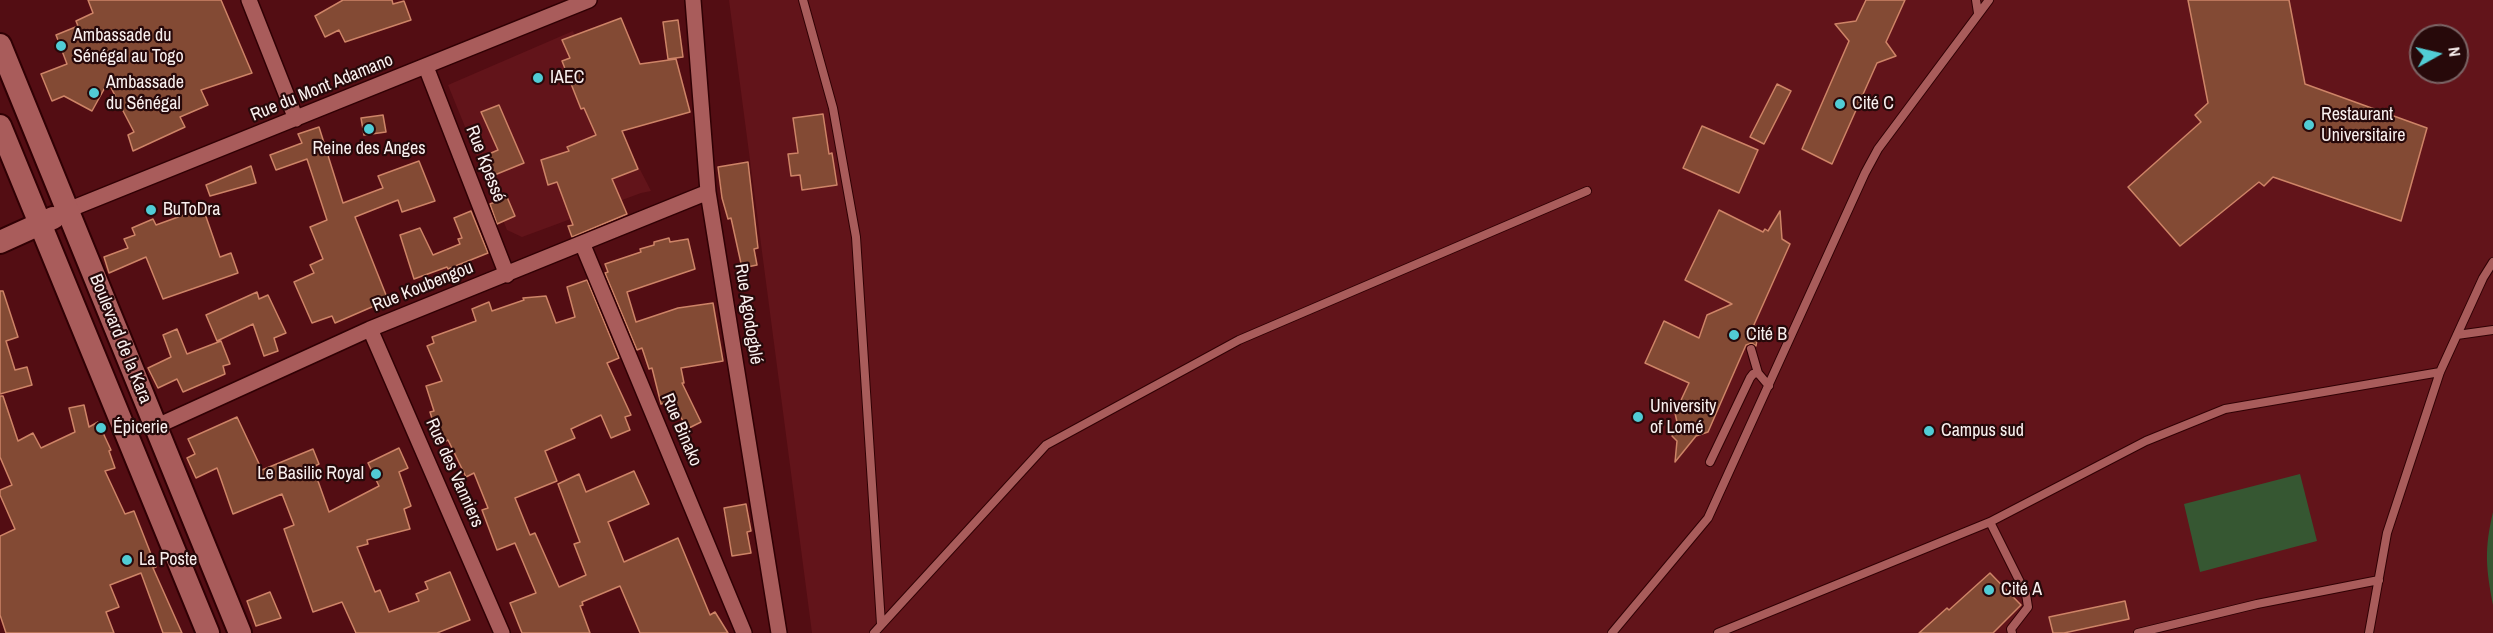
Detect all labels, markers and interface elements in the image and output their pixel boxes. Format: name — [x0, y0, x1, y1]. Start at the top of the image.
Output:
north arrow — [2409, 24, 2469, 84]
place label: Ambassade du Sénégal au Togo — [73, 25, 184, 68]
marker: Ambassade du Sénégal au Togo — [54, 39, 68, 53]
text: N — [2443, 46, 2466, 58]
street label: Rue du Mont Adamano — [248, 50, 396, 126]
place label: IAEC — [550, 67, 584, 89]
marker: IAEC — [531, 71, 545, 85]
place label: Ambassade du Sénégal — [106, 72, 184, 115]
marker: Ambassade du Sénégal — [87, 86, 101, 100]
place label: Cité C — [1852, 93, 1894, 115]
marker: Cité C — [1833, 97, 1847, 111]
place label: Restaurant Universitaire — [2321, 104, 2405, 146]
marker: Restaurant Universitaire — [2302, 118, 2316, 132]
marker: Reine des Anges — [362, 122, 376, 136]
street label: Rue Kpessé — [461, 123, 509, 205]
place label: Reine des Anges — [312, 138, 426, 160]
place label: BuToDra — [163, 199, 220, 221]
marker: BuToDra — [144, 203, 158, 217]
street label: Rue Koubengou — [369, 257, 477, 317]
street label: Rue Agodogblé — [729, 262, 767, 366]
street label: Boulevard de la Kara — [84, 271, 156, 407]
place label: Cité B — [1746, 324, 1787, 346]
marker: Cité B — [1727, 328, 1741, 342]
street label: Rue Binako — [656, 390, 706, 470]
place label: University of Lomé — [1650, 396, 1716, 438]
marker: University of Lomé — [1631, 410, 1645, 424]
street label: Rue des Vanniers — [420, 415, 488, 531]
place label: Épicerie — [113, 417, 168, 439]
place label: Campus sud — [1941, 420, 2024, 442]
marker: Épicerie — [94, 421, 108, 435]
marker: Campus sud — [1922, 424, 1936, 438]
place label: Le Basilic Royal — [257, 463, 364, 485]
marker: Le Basilic Royal — [369, 467, 383, 481]
place label: La Poste — [139, 549, 197, 571]
marker: La Poste — [120, 553, 134, 567]
place label: Cité A — [2001, 579, 2042, 601]
marker: Cité A — [1982, 583, 1996, 597]

